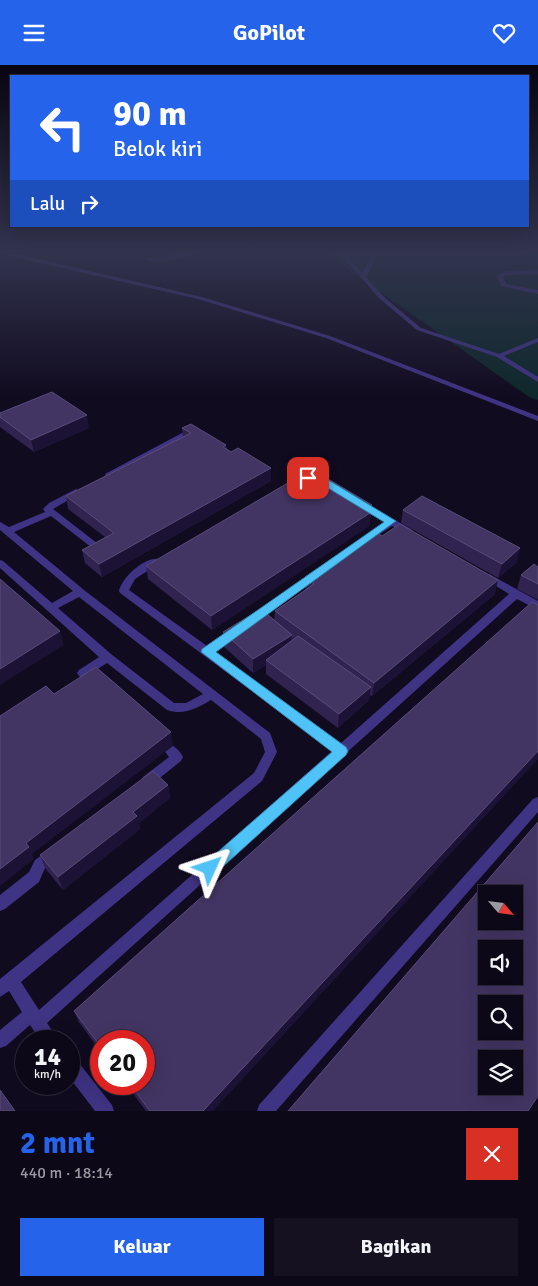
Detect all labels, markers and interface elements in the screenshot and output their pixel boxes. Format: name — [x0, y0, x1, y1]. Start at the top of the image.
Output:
icon: menu — [20, 19, 48, 47]
text: GoPilot — [233, 19, 305, 46]
icon: heart — [490, 19, 518, 47]
text: 90 m — [113, 92, 187, 135]
icon: left — [30, 95, 95, 160]
text: Belok kiri — [113, 135, 202, 162]
icon: right — [75, 190, 103, 218]
text: Lalu — [30, 192, 65, 216]
pin — [287, 457, 329, 499]
icon: arrive — [294, 464, 322, 492]
position arrow — [183, 841, 235, 893]
north arrow — [478, 885, 522, 930]
map controls — [478, 885, 523, 1095]
button: sound — [478, 940, 523, 985]
button: search — [478, 995, 523, 1040]
speed limit sign: 20 — [90, 1030, 155, 1095]
text: 14 — [34, 1041, 61, 1072]
button: layers — [478, 1050, 523, 1095]
text: km/h — [34, 1067, 61, 1082]
text: 2 mnt — [20, 1125, 95, 1162]
button: close — [466, 1128, 518, 1180]
text: 440 m · 18:14 — [20, 1163, 113, 1183]
button: Keluar — [20, 1218, 264, 1276]
button: Bagikan — [274, 1218, 518, 1276]

